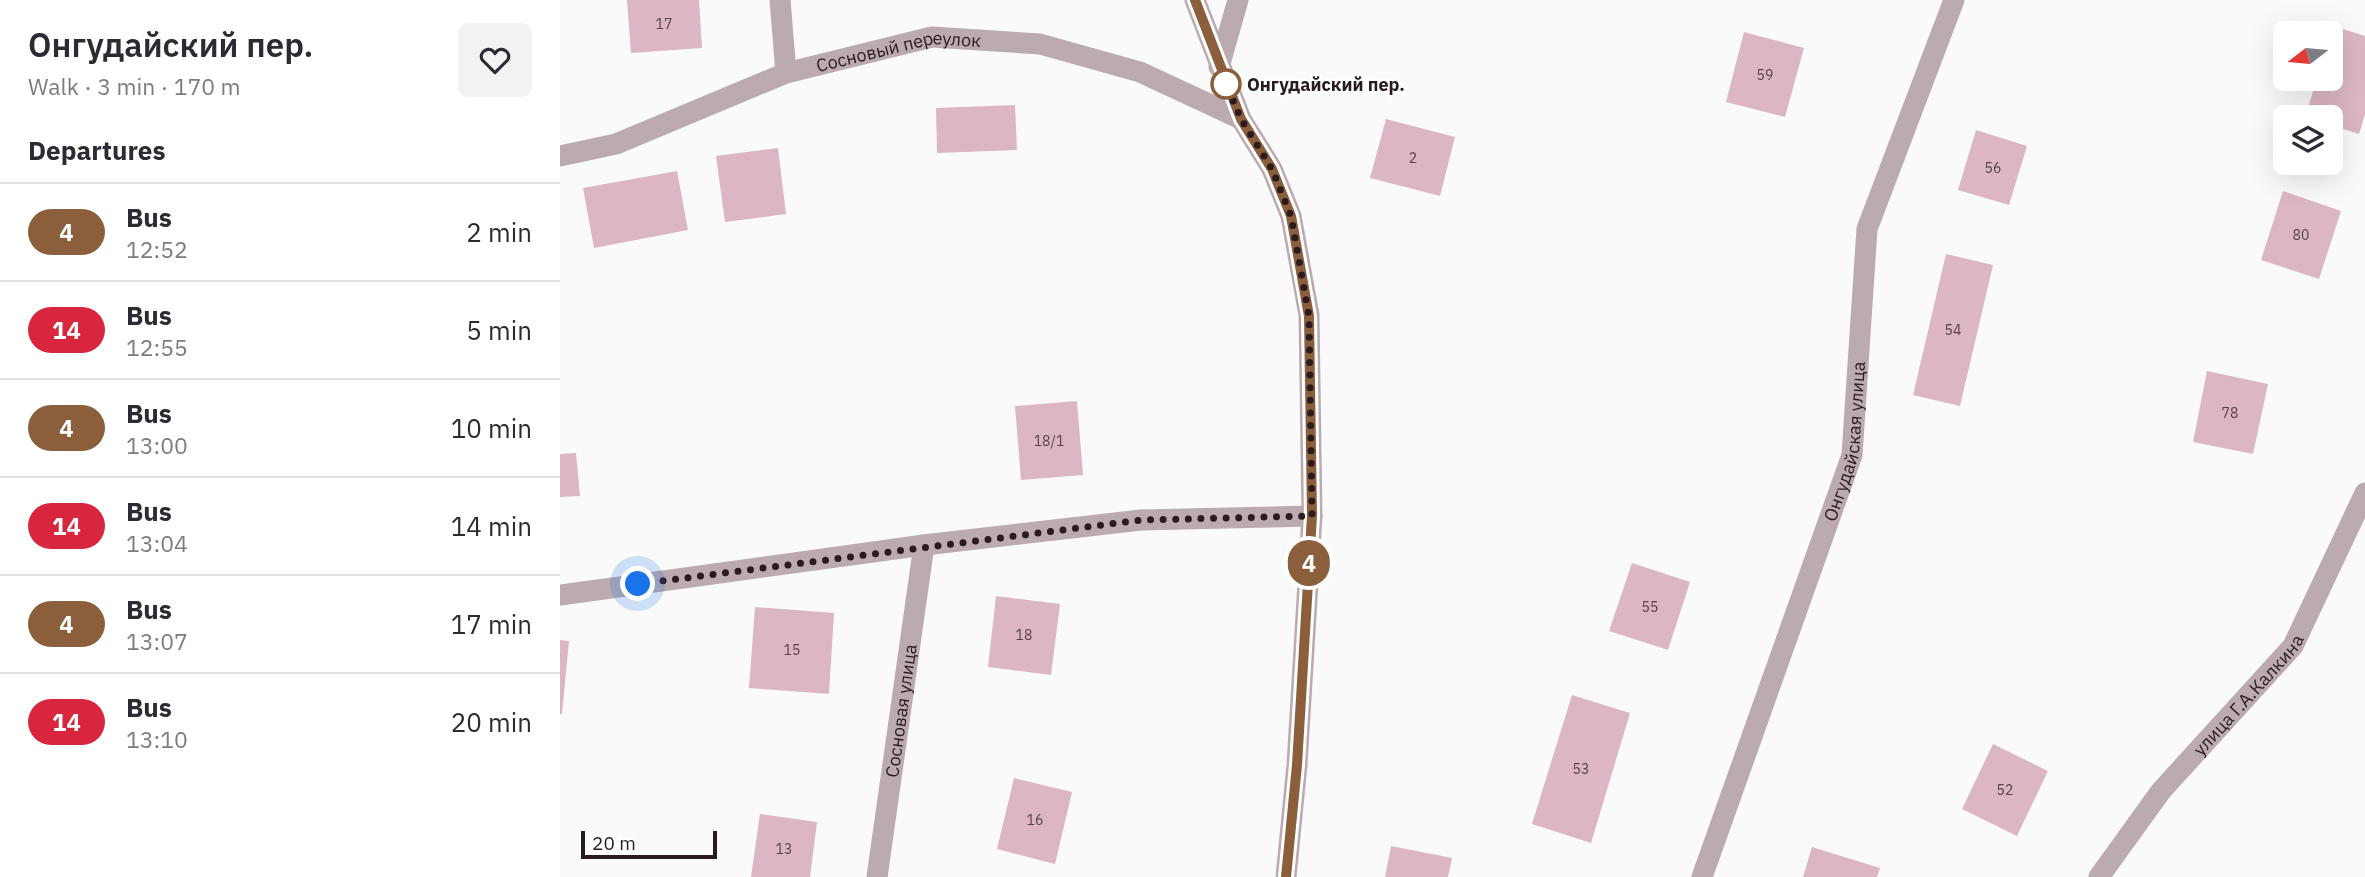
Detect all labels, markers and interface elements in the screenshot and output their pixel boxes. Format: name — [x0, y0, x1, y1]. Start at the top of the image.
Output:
house number: 17 — [656, 15, 672, 33]
north arrow — [2273, 21, 2343, 91]
map controls — [2273, 21, 2343, 175]
text: Онгудайский пер. — [28, 23, 313, 66]
button: heart — [458, 23, 532, 97]
street label: Сосновый переулок — [814, 26, 982, 77]
house number: 59 — [1757, 66, 1773, 84]
marker: Онгудайский пер. — [1211, 69, 1241, 99]
text: Walk · 3 min · 170 m — [28, 71, 241, 101]
place label: Онгудайский пер. — [1247, 73, 1405, 96]
button: layers — [2273, 105, 2343, 175]
text: Departures — [28, 133, 166, 167]
house number: 2 — [1409, 149, 1417, 167]
house number: 56 — [1985, 159, 2001, 177]
text: Bus — [126, 200, 172, 234]
text: 2 min — [466, 215, 532, 249]
text: 4 — [59, 216, 74, 248]
house number: 80 — [2293, 226, 2309, 244]
text: 12:52 — [126, 234, 188, 264]
text: Bus — [126, 298, 172, 332]
text: 5 min — [466, 313, 532, 347]
text: 14 — [52, 314, 81, 346]
house number: 54 — [1945, 321, 1961, 339]
text: 12:55 — [126, 332, 188, 362]
street label: Онгудайская улица — [1818, 360, 1870, 524]
text: Bus — [126, 396, 172, 430]
house number: 78 — [2222, 404, 2238, 422]
text: 10 min — [451, 411, 532, 445]
text: 4 — [59, 412, 74, 444]
text: 13:00 — [126, 430, 188, 460]
house number: 18/1 — [1034, 432, 1064, 450]
text: Bus — [126, 494, 172, 528]
text: 14 min — [451, 509, 532, 543]
text: 14 — [52, 510, 81, 542]
text: 13:04 — [126, 528, 188, 558]
line badge: 4 — [1286, 540, 1332, 586]
text: 4 — [1302, 547, 1316, 579]
your location — [620, 566, 655, 601]
text: Bus — [126, 592, 172, 626]
house number: 55 — [1642, 598, 1658, 616]
text: 17 min — [451, 607, 532, 641]
text: 4 — [59, 608, 74, 640]
text: 13:07 — [126, 626, 188, 656]
house number: 18 — [1016, 626, 1032, 644]
street label: улица Г.А.Калкина — [2188, 630, 2309, 760]
house number: 15 — [784, 641, 800, 659]
street label: Сосновая улица — [880, 642, 921, 779]
text: Bus — [126, 690, 172, 724]
text: 20 min — [451, 705, 532, 739]
text: 14 — [52, 706, 81, 738]
text: 13:10 — [126, 724, 188, 754]
house number: 53 — [1573, 760, 1589, 778]
house number: 52 — [1997, 781, 2013, 799]
house number: 16 — [1027, 811, 1043, 829]
scale bar — [581, 828, 718, 860]
text: 20 m — [592, 831, 636, 855]
house number: 13 — [776, 840, 792, 858]

